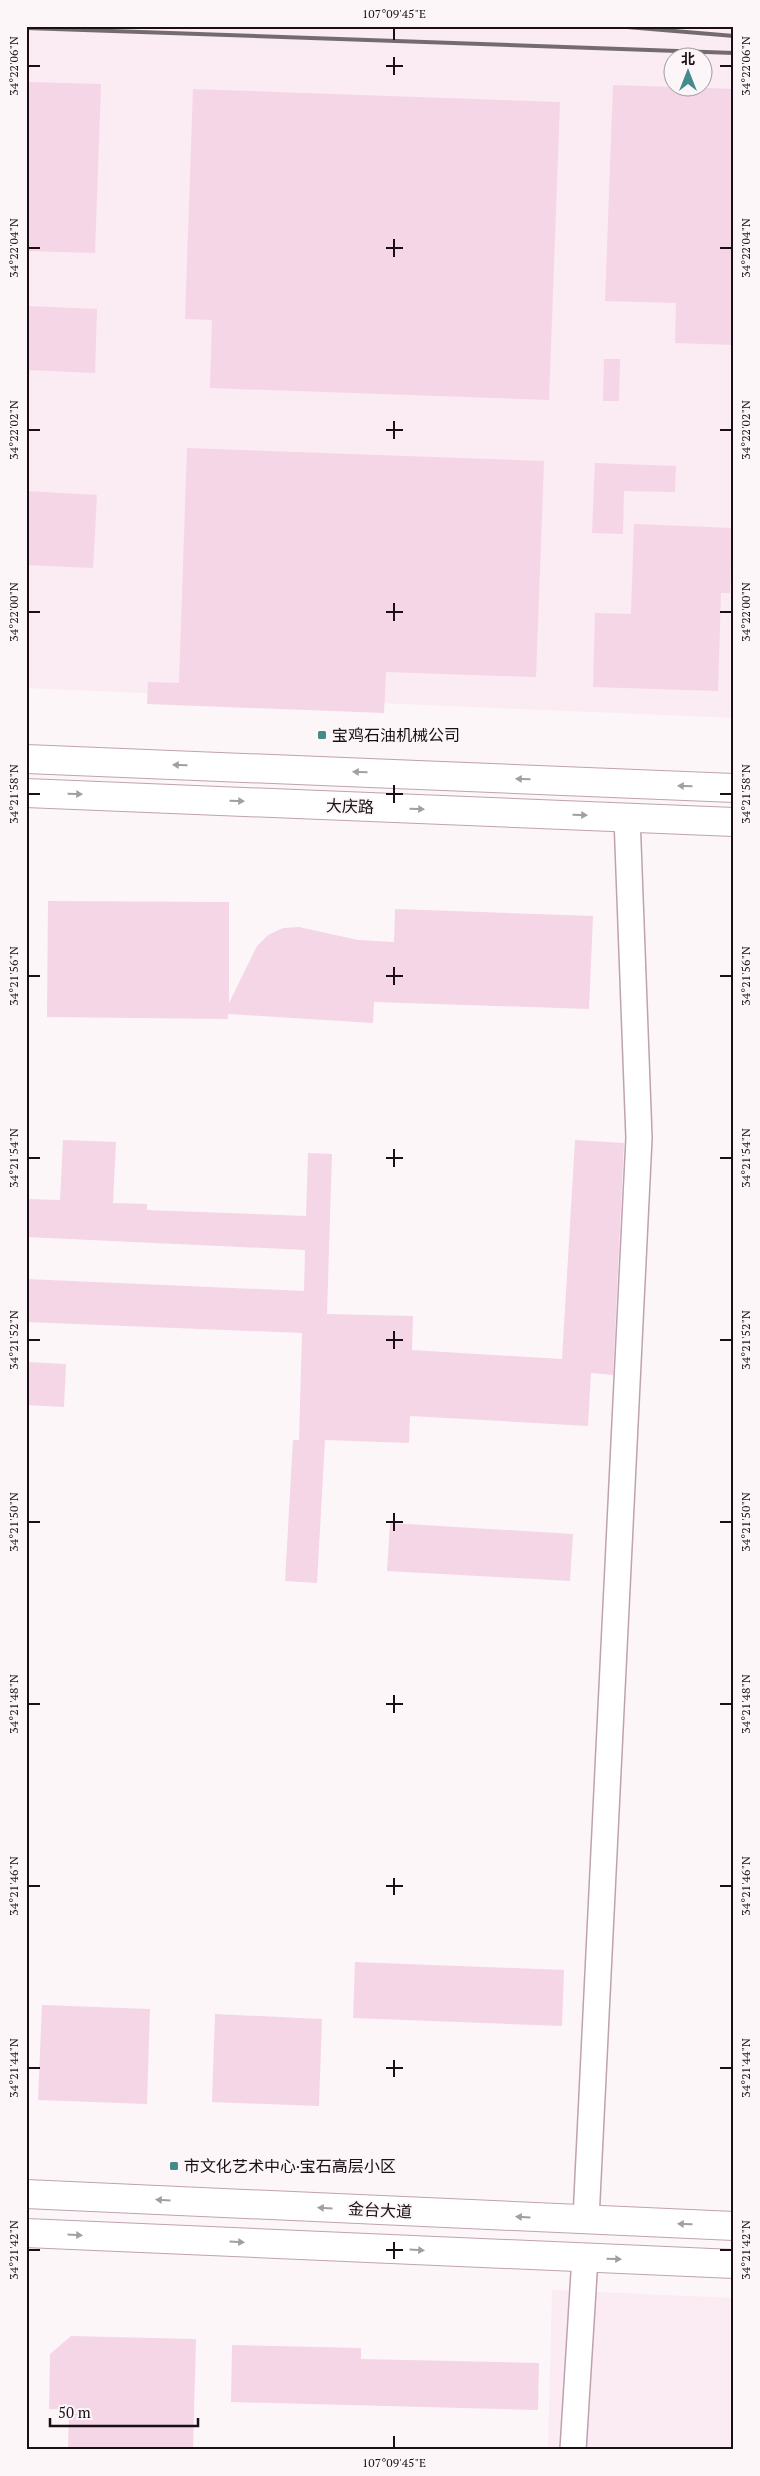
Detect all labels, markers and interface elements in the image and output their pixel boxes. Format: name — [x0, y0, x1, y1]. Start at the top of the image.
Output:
text: 107°09'45"E — [362, 6, 426, 21]
text: 34°22'06"N — [6, 36, 21, 96]
text: 34°22'06"N — [738, 36, 753, 96]
north arrow — [662, 48, 712, 98]
text: 北 — [681, 49, 695, 68]
text: 34°22'04"N — [6, 218, 21, 278]
text: 34°22'04"N — [738, 218, 753, 278]
text: 34°22'02"N — [6, 400, 21, 460]
text: 34°22'02"N — [738, 400, 753, 460]
text: 34°22'00"N — [6, 582, 21, 642]
text: 34°22'00"N — [738, 582, 753, 642]
place label: 宝鸡石油机械公司 — [332, 724, 460, 746]
marker: 宝鸡石油机械公司 — [316, 729, 328, 741]
one-way arrow — [172, 760, 188, 768]
text: 34°21'58"N — [6, 764, 21, 824]
text: 34°21'58"N — [738, 764, 753, 824]
one-way arrow — [352, 768, 368, 776]
one-way arrow — [514, 775, 530, 783]
one-way arrow — [677, 782, 693, 790]
one-way arrow — [67, 791, 83, 799]
street label: 大庆路 — [326, 794, 374, 818]
one-way arrow — [230, 797, 246, 805]
one-way arrow — [409, 805, 425, 813]
one-way arrow — [572, 812, 588, 820]
text: 34°21'56"N — [6, 946, 21, 1006]
text: 34°21'56"N — [738, 946, 753, 1006]
text: 34°21'54"N — [6, 1128, 21, 1188]
text: 34°21'54"N — [738, 1128, 753, 1188]
text: 34°21'52"N — [6, 1310, 21, 1370]
text: 34°21'52"N — [738, 1310, 753, 1370]
text: 34°21'50"N — [6, 1492, 21, 1552]
text: 34°21'50"N — [738, 1492, 753, 1552]
text: 34°21'48"N — [6, 1674, 21, 1734]
text: 34°21'48"N — [738, 1674, 753, 1734]
text: 34°21'46"N — [6, 1856, 21, 1916]
text: 34°21'46"N — [738, 1856, 753, 1916]
text: 34°21'44"N — [6, 2038, 21, 2098]
text: 34°21'44"N — [738, 2038, 753, 2098]
place label: 市文化艺术中心·宝石高层小区 — [184, 2155, 396, 2177]
marker: 市文化艺术中心·宝石高层小区 — [168, 2160, 180, 2172]
one-way arrow — [155, 2196, 171, 2204]
street label: 金台大道 — [347, 2197, 413, 2223]
one-way arrow — [317, 2203, 333, 2211]
one-way arrow — [514, 2212, 530, 2220]
one-way arrow — [677, 2219, 693, 2227]
text: 34°21'42"N — [6, 2220, 21, 2280]
text: 34°21'42"N — [738, 2220, 753, 2280]
one-way arrow — [67, 2231, 83, 2239]
one-way arrow — [230, 2238, 246, 2246]
one-way arrow — [409, 2246, 425, 2254]
one-way arrow — [607, 2255, 623, 2263]
scale bar — [50, 2396, 198, 2428]
text: 50 m — [58, 2402, 91, 2422]
text: 107°09'45"E — [362, 2455, 426, 2470]

